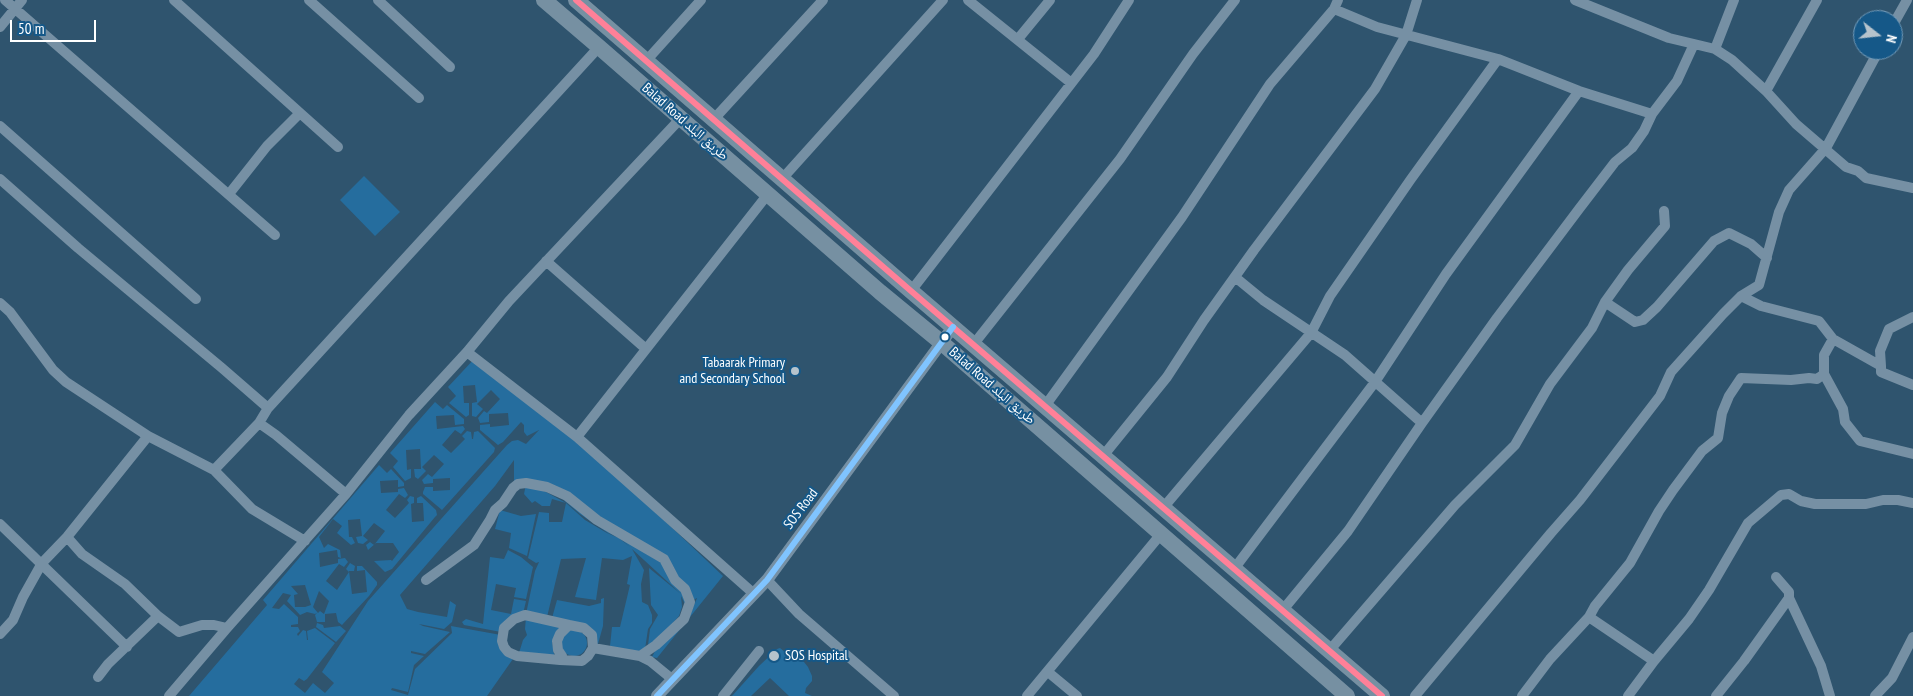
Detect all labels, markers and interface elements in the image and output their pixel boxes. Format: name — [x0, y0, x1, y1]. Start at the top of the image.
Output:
scale bar — [12, 10, 99, 42]
north arrow — [1853, 10, 1903, 60]
text: 50 m — [18, 19, 44, 38]
text: N — [1882, 33, 1901, 45]
street label: Balad Road طريق البلد — [638, 80, 732, 164]
unlabelled marker — [940, 332, 950, 342]
street label: Balad Road طريق البلد — [945, 344, 1039, 428]
place label: Tabaarak Primary and Secondary School — [679, 355, 785, 388]
marker: Tabaarak Primary and Secondary School — [789, 365, 801, 377]
street label: SOS Road — [780, 485, 822, 533]
place label: SOS Hospital — [785, 648, 848, 664]
marker: SOS Hospital — [767, 649, 781, 663]

